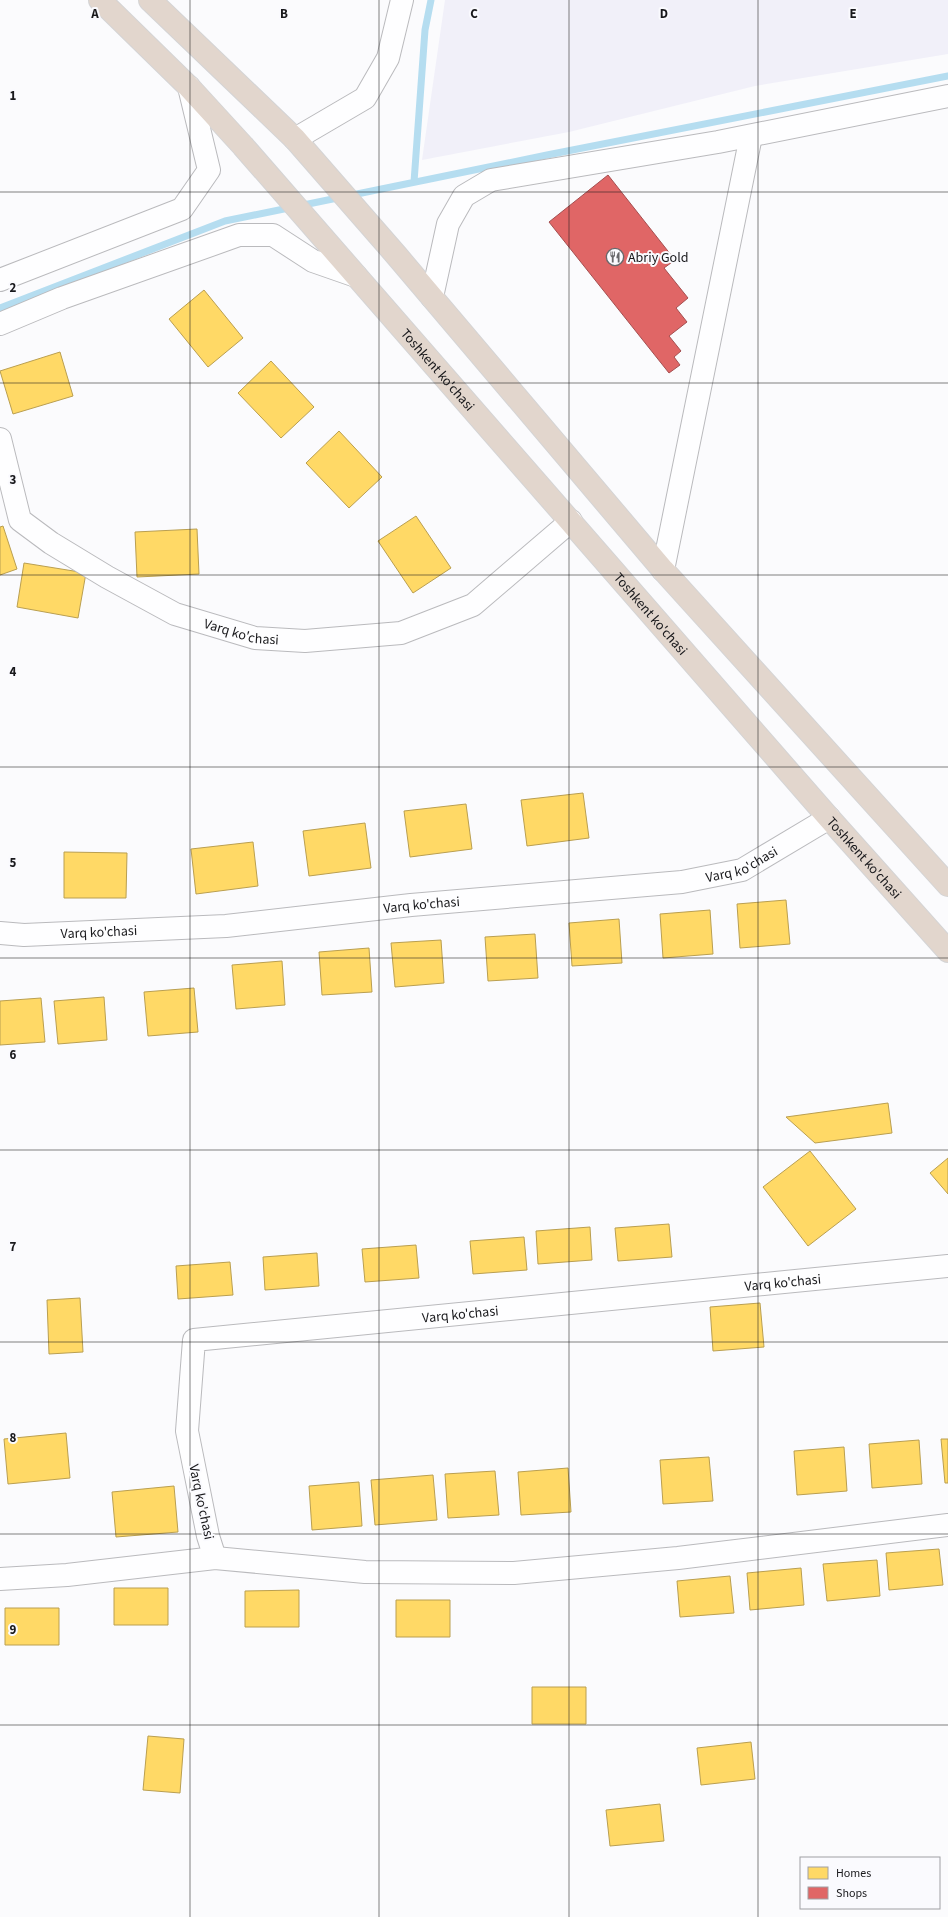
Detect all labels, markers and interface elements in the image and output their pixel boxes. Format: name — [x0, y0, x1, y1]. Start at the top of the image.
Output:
text: A — [90, 5, 99, 23]
text: B — [280, 5, 288, 23]
text: C — [470, 5, 478, 23]
text: D — [660, 5, 668, 23]
text: E — [849, 5, 857, 23]
text: 1 — [10, 87, 17, 105]
restaurant icon: Abriy Gold — [605, 247, 625, 267]
place label: Abriy Gold — [628, 248, 689, 268]
text: 2 — [10, 279, 17, 297]
street label: Toshkent ko'chasi — [395, 324, 479, 416]
text: 3 — [10, 471, 17, 489]
street label: Toshkent ko'chasi — [608, 569, 692, 660]
street label: Varq ko'chasi — [201, 614, 279, 650]
text: 4 — [10, 663, 17, 681]
street label: Toshkent ko'chasi — [821, 813, 906, 904]
street label: Varq ko'chasi — [704, 842, 782, 888]
text: 5 — [10, 854, 17, 872]
street label: Varq ko'chasi — [382, 892, 461, 919]
street label: Varq ko'chasi — [60, 921, 138, 944]
text: 6 — [10, 1046, 17, 1064]
text: 7 — [10, 1238, 17, 1256]
street label: Varq ko'chasi — [744, 1270, 822, 1297]
street label: Varq ko'chasi — [421, 1301, 500, 1329]
text: 8 — [10, 1429, 17, 1447]
street label: Varq ko'chasi — [183, 1463, 219, 1542]
text: 9 — [10, 1621, 17, 1639]
legend — [800, 1857, 940, 1909]
text: Homes — [836, 1865, 871, 1882]
text: Shops — [836, 1885, 867, 1902]

